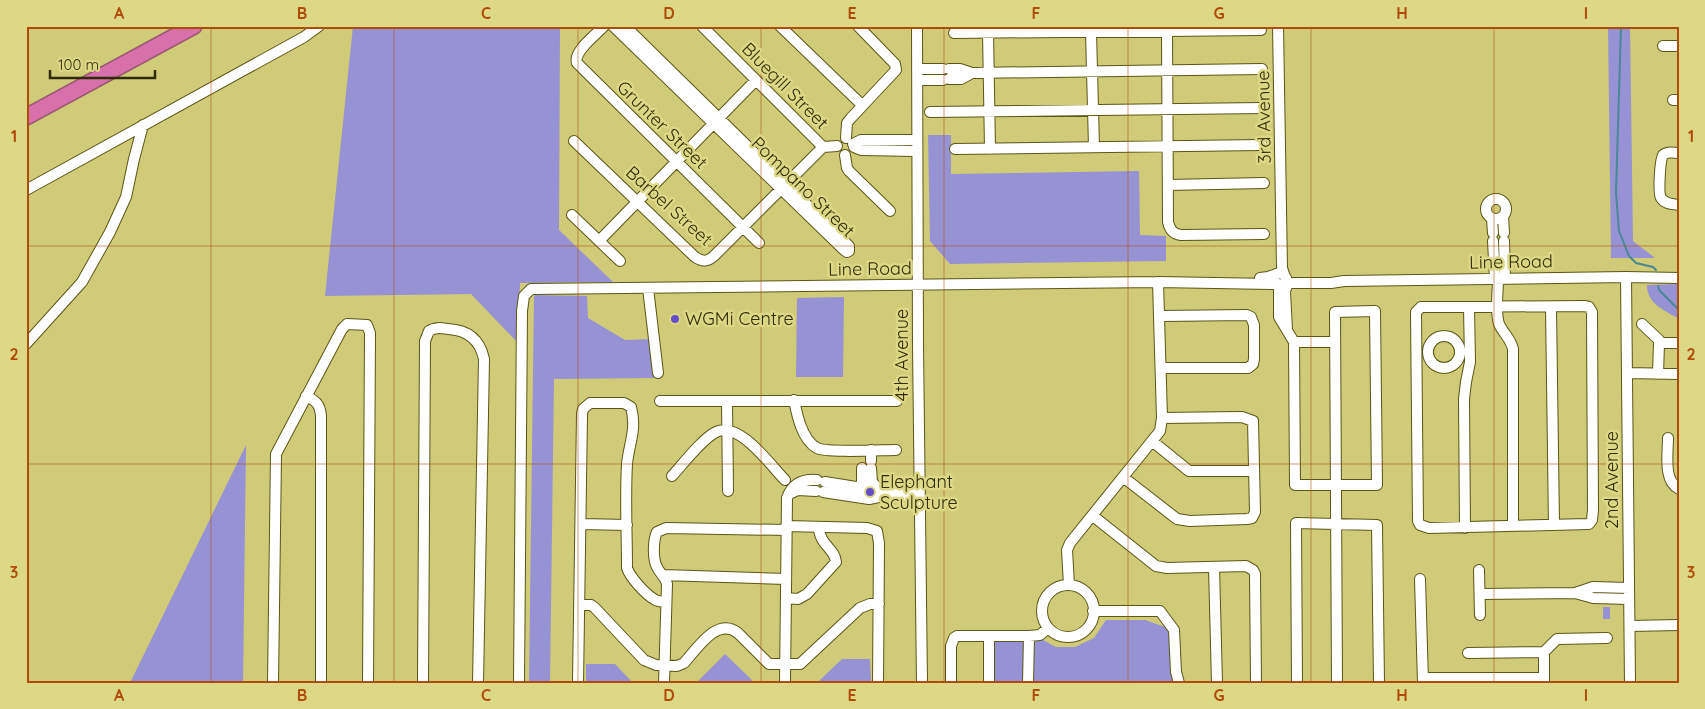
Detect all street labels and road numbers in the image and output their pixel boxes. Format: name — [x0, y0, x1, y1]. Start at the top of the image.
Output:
street label: Bluegill Street — [737, 37, 834, 134]
street label: 3rd Avenue — [1251, 70, 1276, 164]
street label: Grunter Street — [612, 76, 713, 174]
street label: Pompano Street — [747, 131, 860, 242]
street label: Barbel Street — [621, 161, 717, 251]
street label: Line Road — [1469, 249, 1553, 274]
street label: Line Road — [828, 256, 912, 281]
street label: 4th Avenue — [890, 309, 913, 401]
street label: 2nd Avenue — [1600, 431, 1623, 529]

